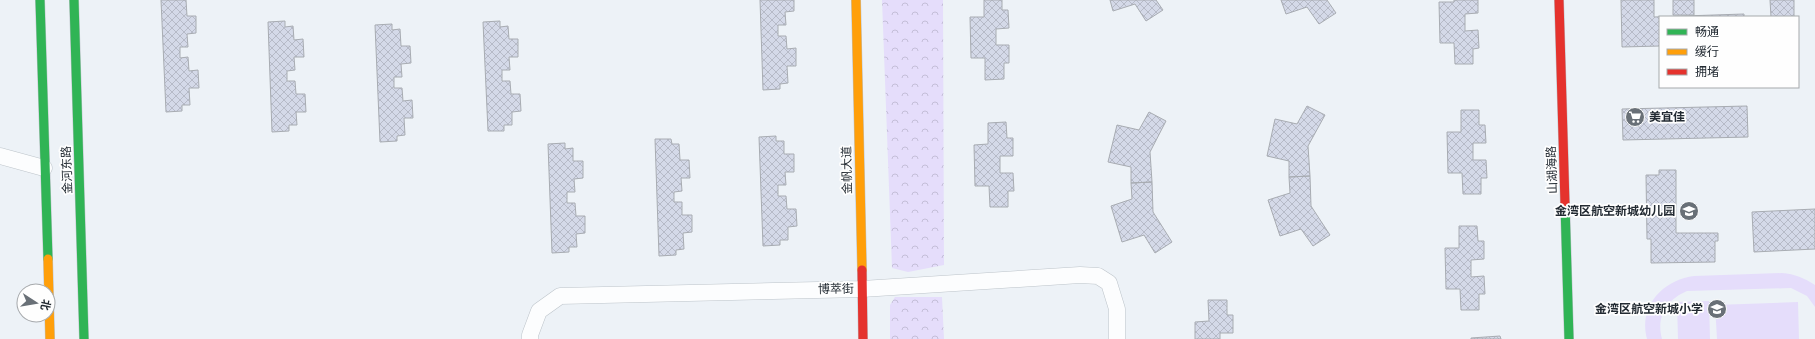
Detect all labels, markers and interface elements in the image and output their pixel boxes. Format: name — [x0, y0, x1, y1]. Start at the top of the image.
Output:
legend — [1659, 16, 1799, 88]
text: 畅通 — [1695, 24, 1719, 40]
text: 缓行 — [1695, 44, 1719, 60]
text: 拥堵 — [1695, 64, 1719, 80]
supermarket icon: 美宜佳 — [1624, 106, 1646, 128]
place label: 美宜佳 — [1649, 109, 1685, 125]
street label: 金河东路 — [58, 146, 76, 194]
street label: 金帆大道 — [839, 146, 855, 194]
street label: 山湖海路 — [1543, 146, 1561, 194]
school or university icon: 金湾区航空新城幼儿园 — [1678, 200, 1700, 222]
place label: 金湾区航空新城幼儿园 — [1555, 203, 1675, 219]
street label: 博萃街 — [818, 281, 854, 297]
north arrow — [16, 283, 56, 323]
text: 北 — [37, 298, 54, 312]
school or university icon: 金湾区航空新城小学 — [1706, 298, 1728, 320]
place label: 金湾区航空新城小学 — [1595, 301, 1703, 317]

